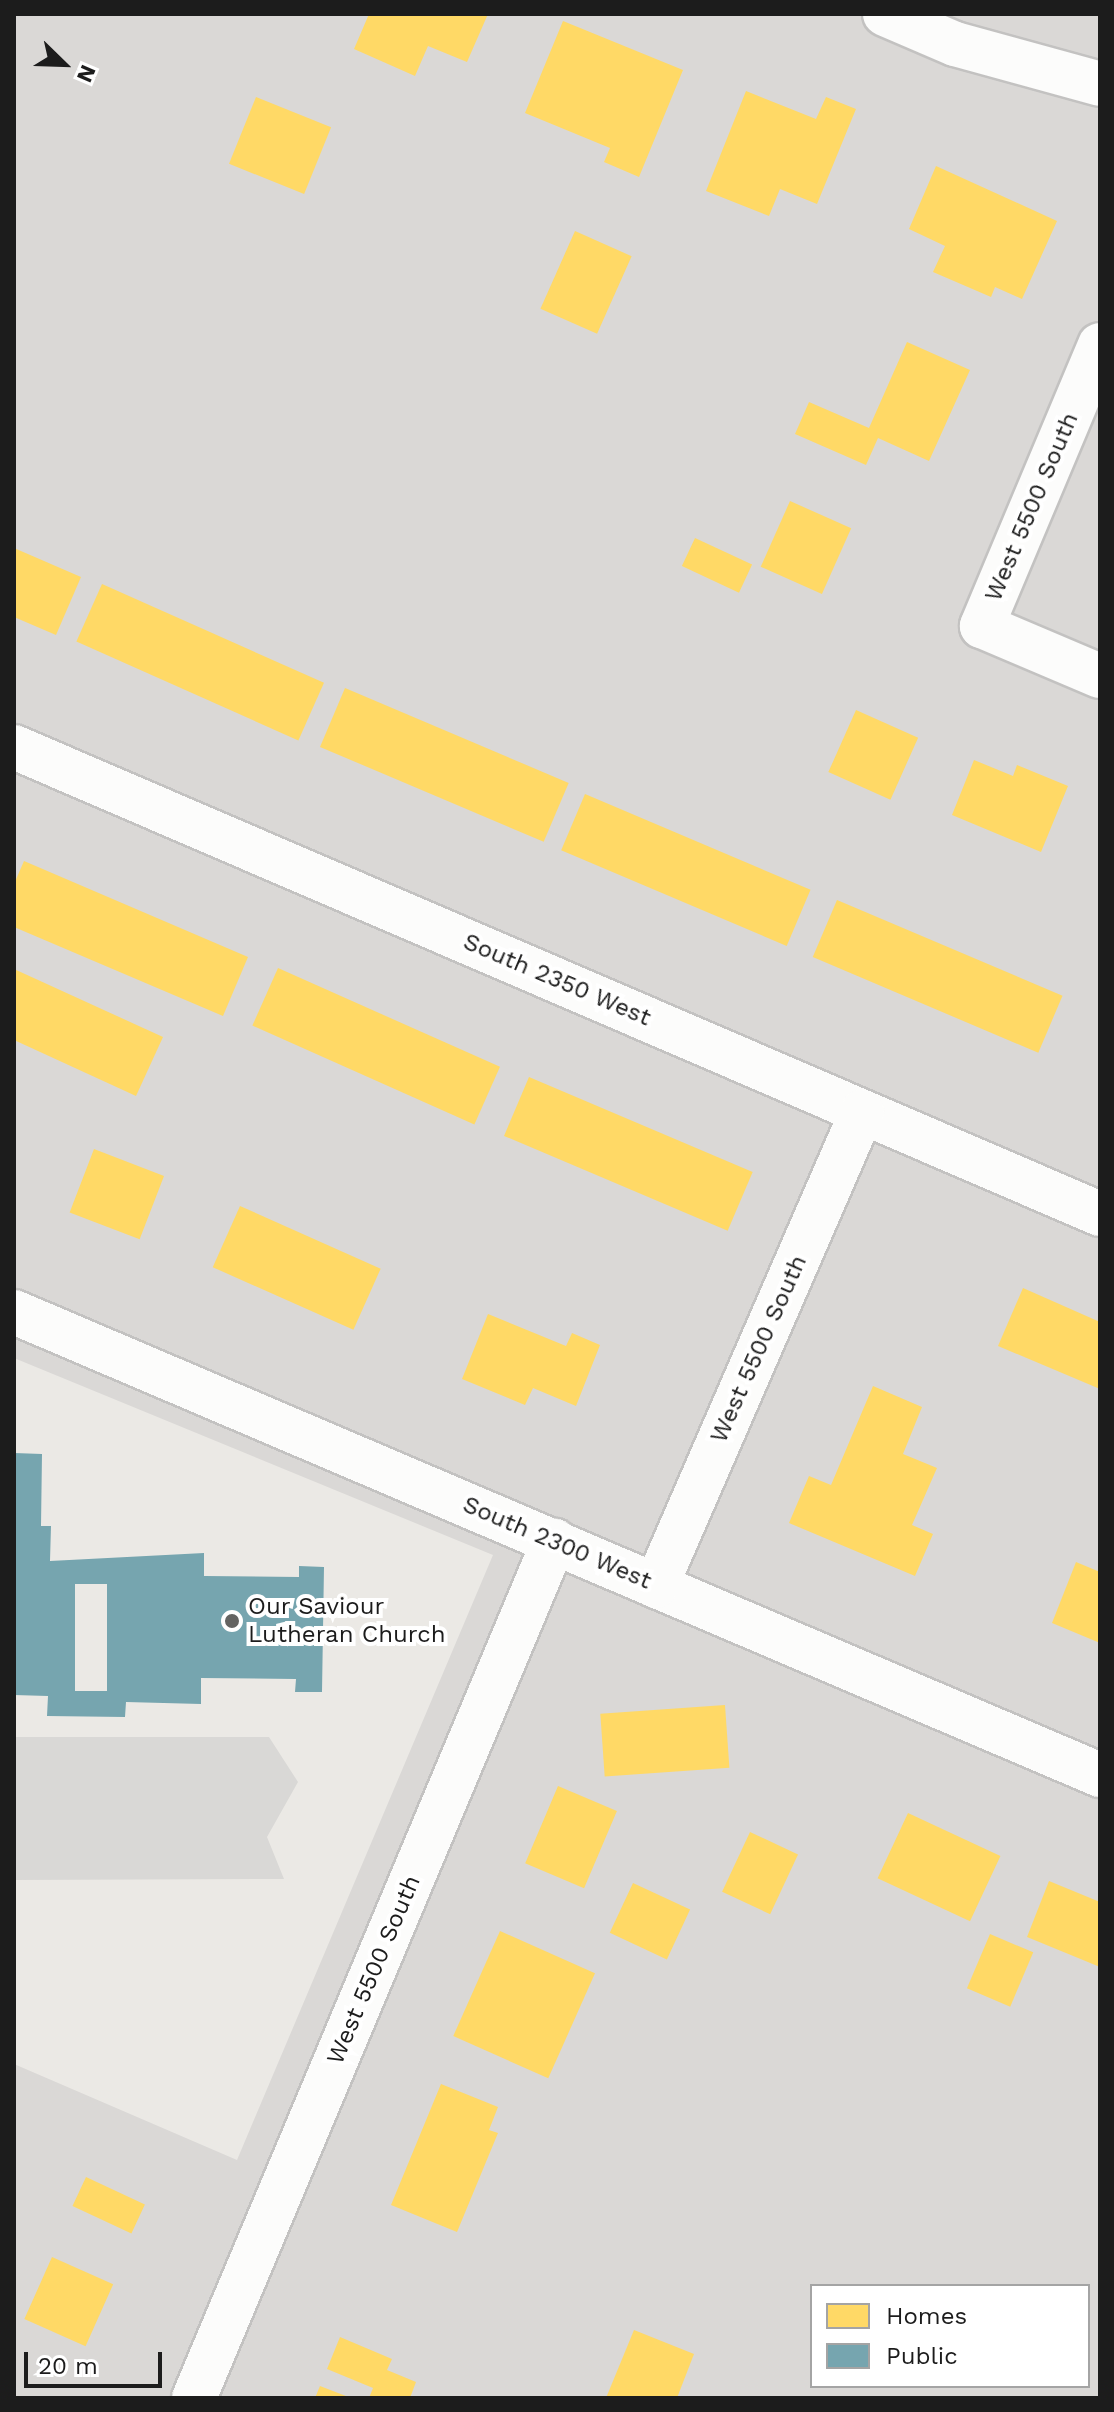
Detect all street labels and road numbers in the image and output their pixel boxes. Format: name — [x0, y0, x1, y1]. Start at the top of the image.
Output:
street label: West 5500 South — [979, 408, 1085, 606]
street label: South 2350 West — [459, 927, 655, 1033]
street label: West 5500 South — [705, 1251, 813, 1447]
street label: South 2300 West — [458, 1490, 656, 1596]
street label: West 5500 South — [321, 1871, 427, 2069]

